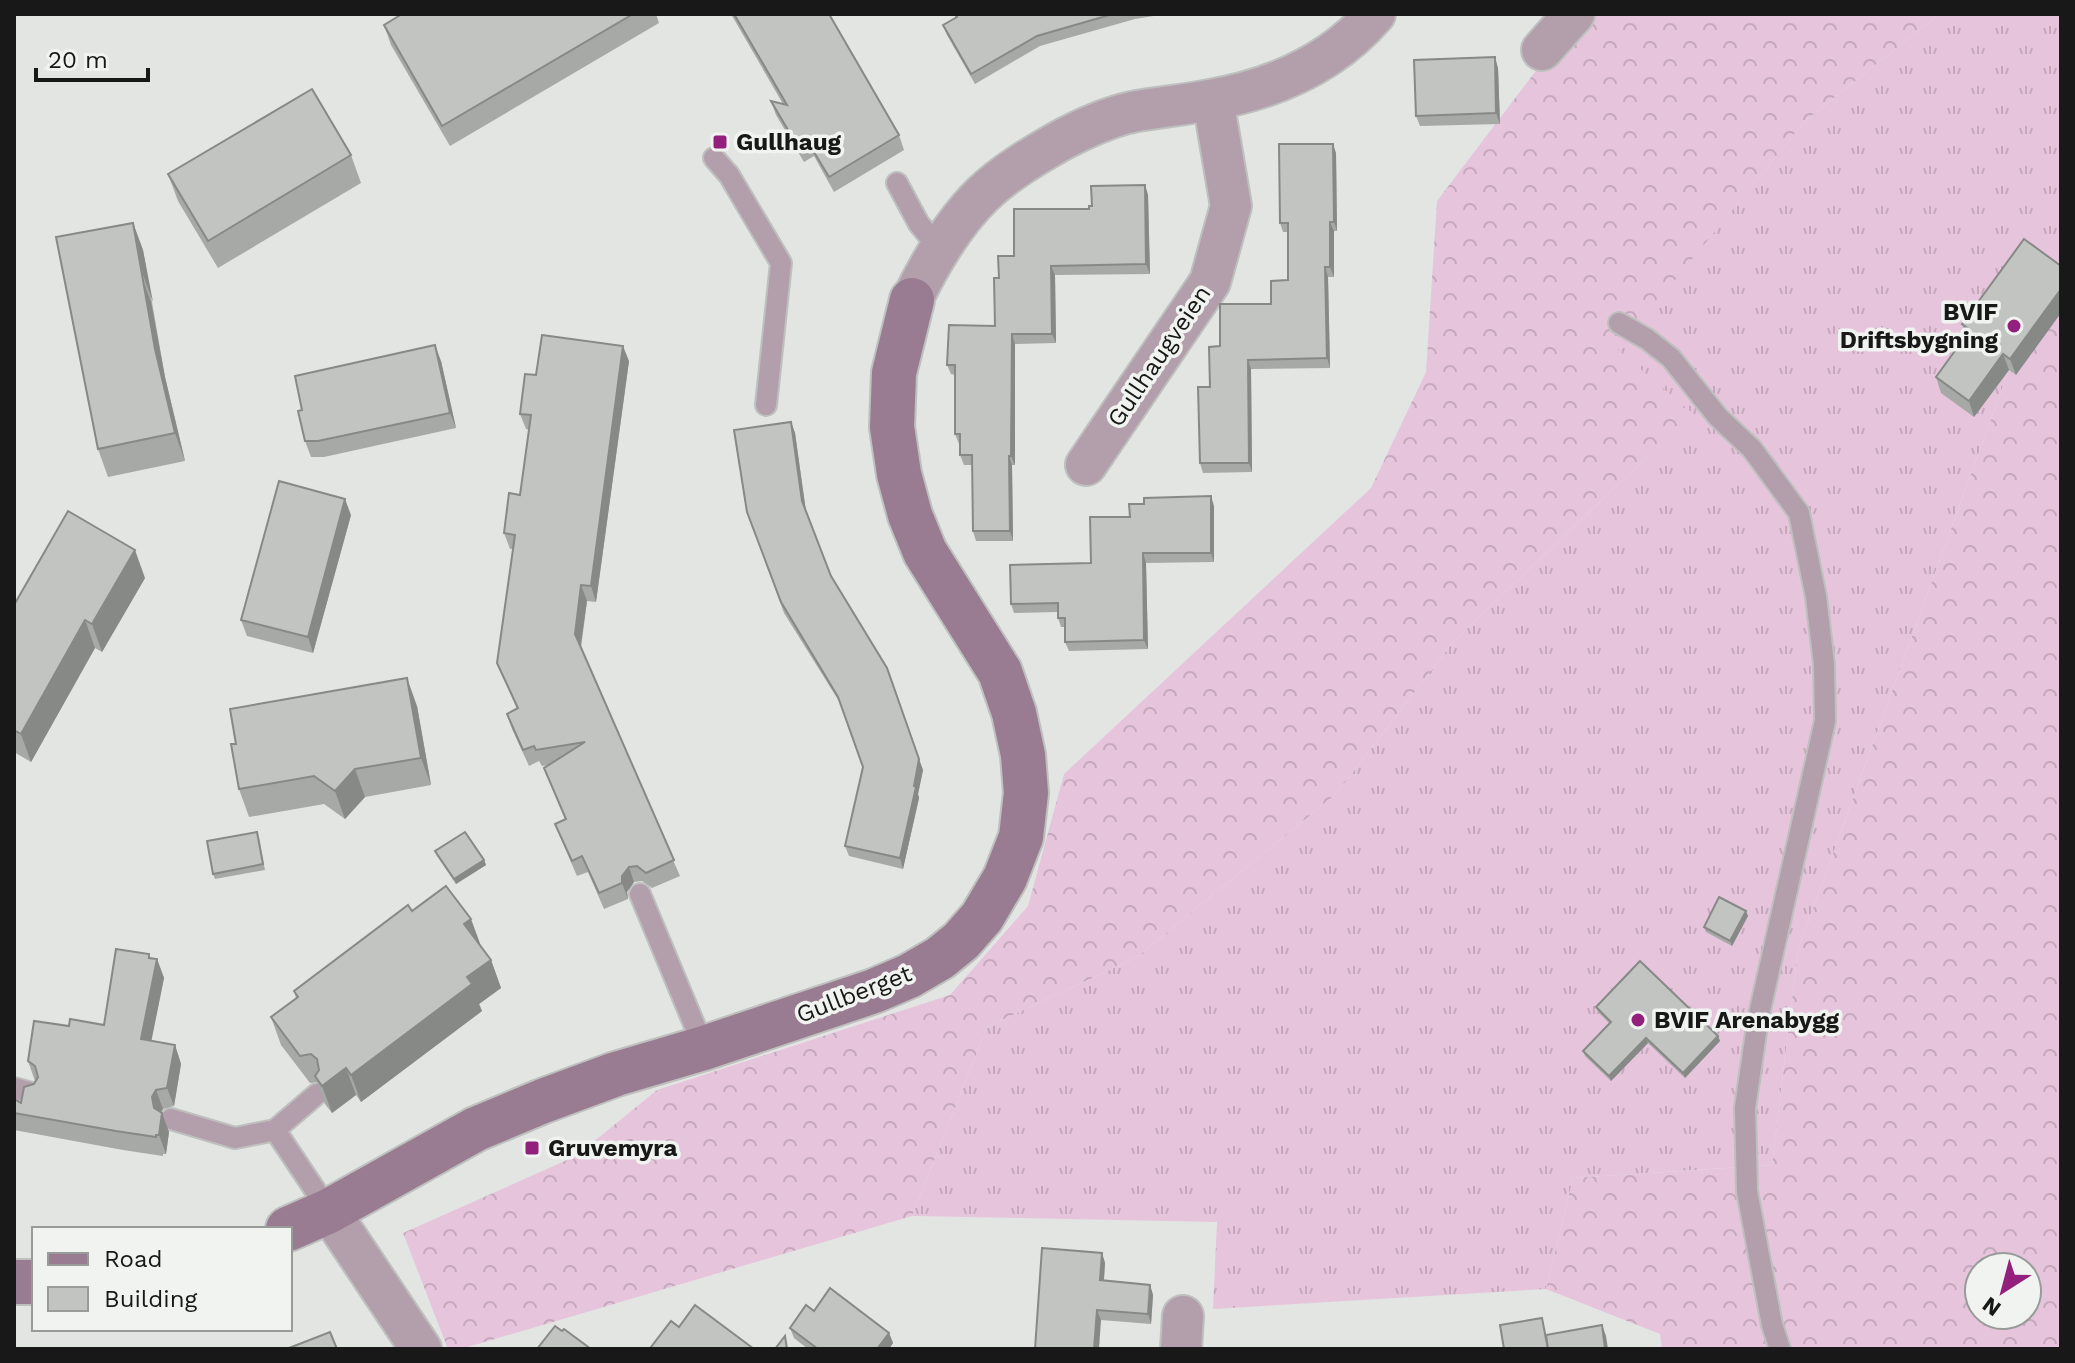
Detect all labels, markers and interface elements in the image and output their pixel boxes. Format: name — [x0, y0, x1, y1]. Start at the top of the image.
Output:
scale bar — [36, 32, 148, 82]
text: 20 m — [48, 46, 108, 74]
place label: Gullhaug — [736, 128, 842, 156]
marker: Gullhaug — [711, 133, 729, 151]
street label: Gullhaugveien — [1101, 280, 1217, 432]
place label: BVIF Driftsbygning — [1840, 298, 1999, 354]
marker: BVIF Driftsbygning — [2005, 317, 2023, 335]
street label: Gullberget — [792, 959, 916, 1029]
place label: BVIF Arenabygg — [1654, 1006, 1840, 1034]
marker: BVIF Arenabygg — [1629, 1011, 1647, 1029]
place label: Gruvemyra — [548, 1134, 677, 1162]
marker: Gruvemyra — [523, 1139, 541, 1157]
legend — [32, 1227, 292, 1331]
text: Road — [104, 1245, 163, 1273]
north arrow — [1963, 1251, 2043, 1331]
text: Building — [104, 1285, 197, 1313]
text: N — [1978, 1292, 2005, 1322]

